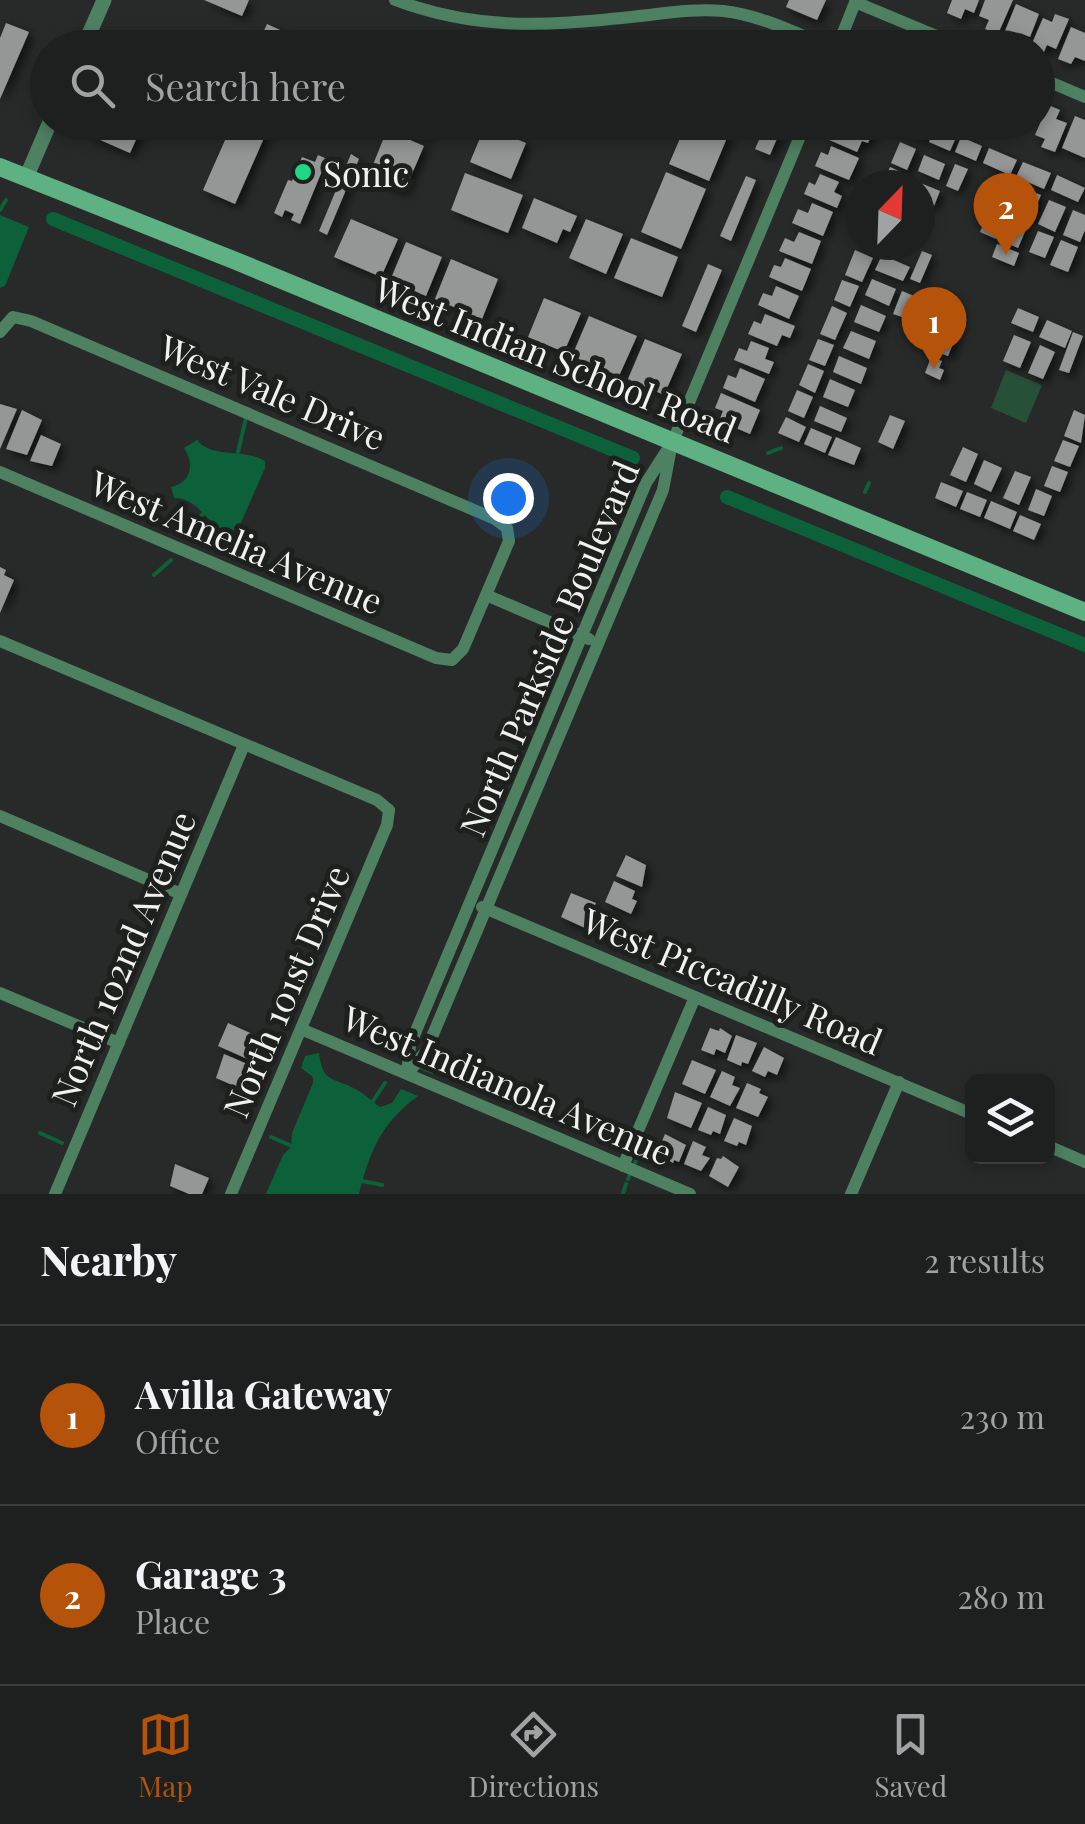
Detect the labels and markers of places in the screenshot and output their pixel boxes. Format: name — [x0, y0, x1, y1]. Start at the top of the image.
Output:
place label: Sonic — [323, 149, 409, 196]
marker: Sonic — [292, 161, 314, 183]
pin: 2 — [974, 172, 1038, 255]
pin: 1 — [902, 286, 966, 369]

